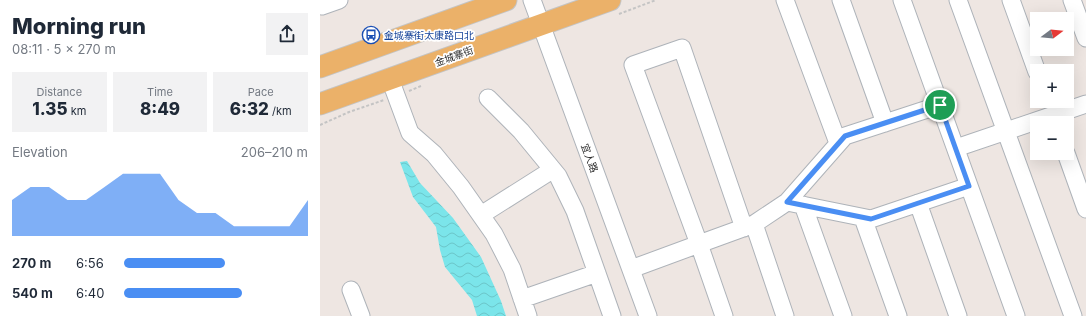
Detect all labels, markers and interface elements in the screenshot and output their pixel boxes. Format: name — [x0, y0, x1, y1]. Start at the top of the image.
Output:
north arrow — [1030, 12, 1074, 56]
map controls — [1030, 12, 1074, 160]
text: Morning run — [12, 13, 146, 39]
button: share — [266, 13, 308, 55]
bus stop icon: 金城寨街太康路口北 — [361, 25, 381, 45]
place label: 金城寨街太康路口北 — [384, 29, 474, 41]
text: 08:11 · 5 × 270 m — [12, 41, 116, 57]
street label: 金城寨街 — [433, 44, 475, 68]
button: + — [1030, 64, 1074, 108]
text: Distance — [37, 85, 82, 99]
text: Time — [147, 85, 173, 99]
text: Pace — [248, 85, 274, 99]
pin — [923, 88, 957, 122]
icon: arrive — [929, 94, 951, 116]
text: 1.35 — [32, 99, 68, 119]
text: 8:49 — [140, 99, 180, 119]
text: 6:32 — [230, 99, 269, 119]
text: km — [68, 104, 86, 118]
text: /km — [269, 104, 292, 118]
button: − — [1030, 116, 1074, 160]
street label: 宜人路 — [579, 142, 601, 174]
text: Elevation — [12, 144, 68, 160]
text: 206–210 m — [241, 144, 308, 160]
text: 270 m — [12, 255, 51, 271]
text: 6:56 — [76, 255, 104, 271]
text: 540 m — [12, 285, 53, 301]
text: 6:40 — [76, 285, 104, 301]

